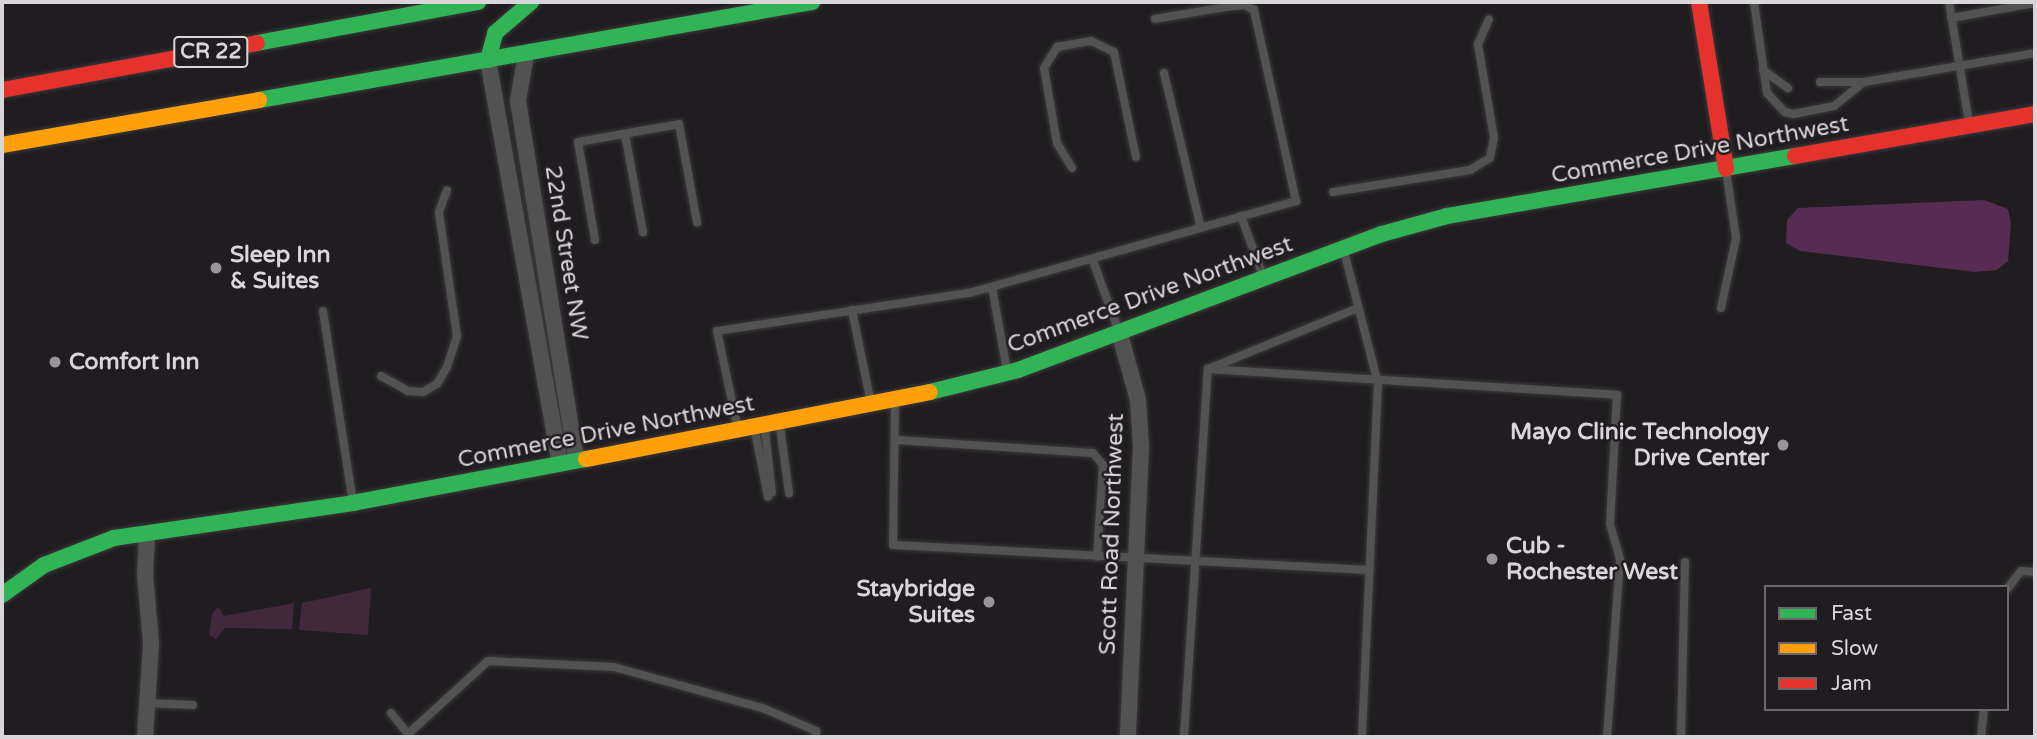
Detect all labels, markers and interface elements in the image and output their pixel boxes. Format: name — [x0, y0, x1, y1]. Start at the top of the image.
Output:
road number: CR 22 — [172, 34, 249, 70]
street label: Commerce Drive Northwest — [1549, 110, 1851, 190]
street label: 22nd Street NW — [539, 164, 593, 342]
street label: Commerce Drive Northwest — [1004, 230, 1296, 360]
place label: Sleep Inn & Suites — [230, 241, 331, 295]
marker: Sleep Inn & Suites — [208, 260, 224, 276]
place label: Comfort Inn — [69, 348, 199, 376]
marker: Comfort Inn — [47, 354, 63, 370]
street label: Commerce Drive Northwest — [455, 390, 757, 474]
street label: Scott Road Northwest — [1094, 413, 1130, 655]
place label: Mayo Clinic Technology Drive Center — [1510, 418, 1769, 472]
marker: Mayo Clinic Technology Drive Center — [1775, 437, 1791, 453]
place label: Cub - Rochester West — [1506, 532, 1678, 586]
marker: Cub - Rochester West — [1484, 551, 1500, 567]
place label: Staybridge Suites — [856, 575, 975, 629]
legend — [1764, 585, 2009, 711]
marker: Staybridge Suites — [981, 594, 997, 610]
text: Fast — [1831, 601, 1872, 626]
text: Slow — [1831, 636, 1878, 661]
text: Jam — [1831, 671, 1872, 696]

